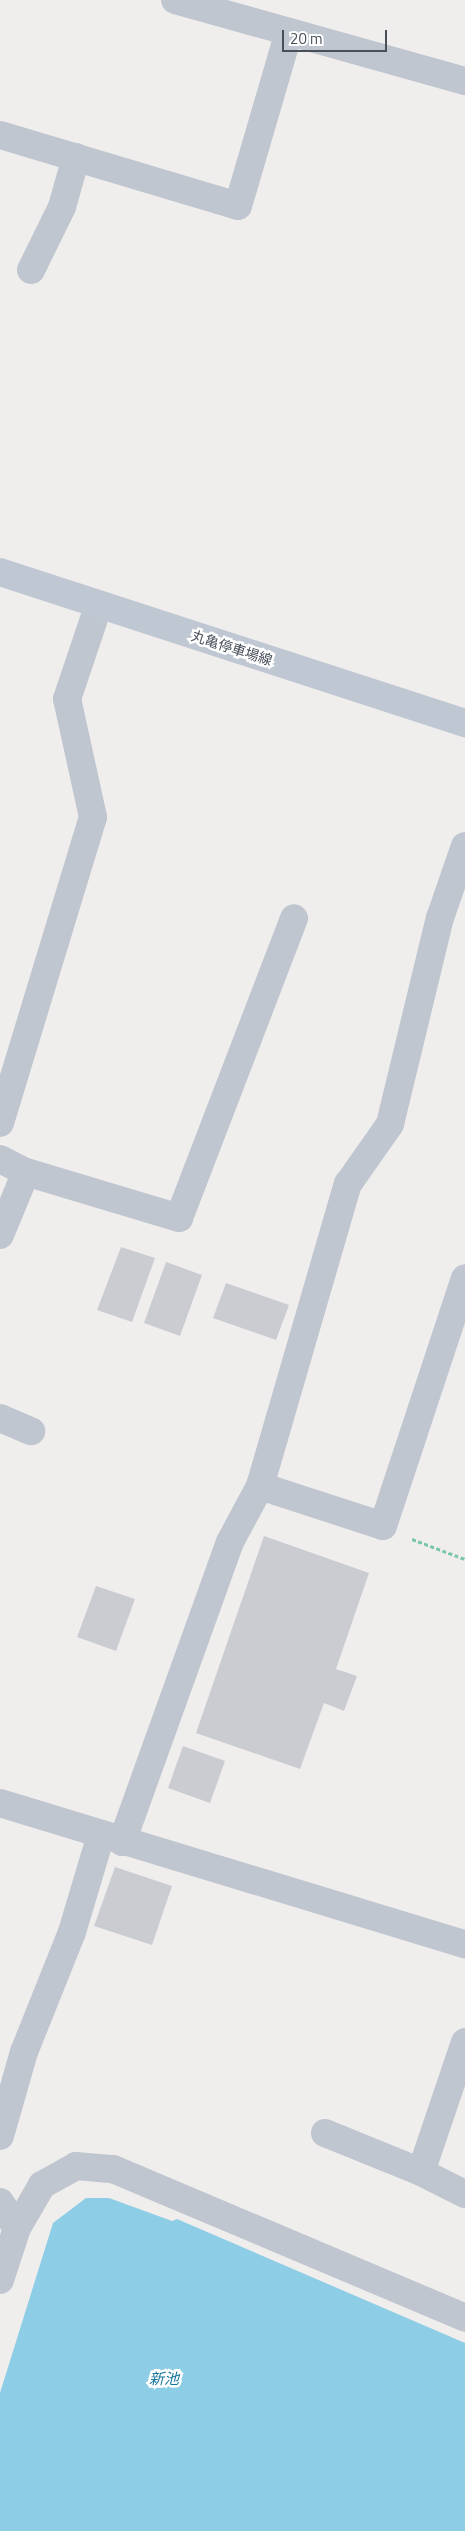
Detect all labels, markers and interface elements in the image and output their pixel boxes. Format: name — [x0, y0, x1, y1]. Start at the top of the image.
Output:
scale bar — [285, 20, 390, 52]
text: 20 m — [290, 27, 323, 50]
street label: 丸亀停車場線 — [189, 627, 275, 669]
water label: 新池 — [149, 2370, 179, 2388]

